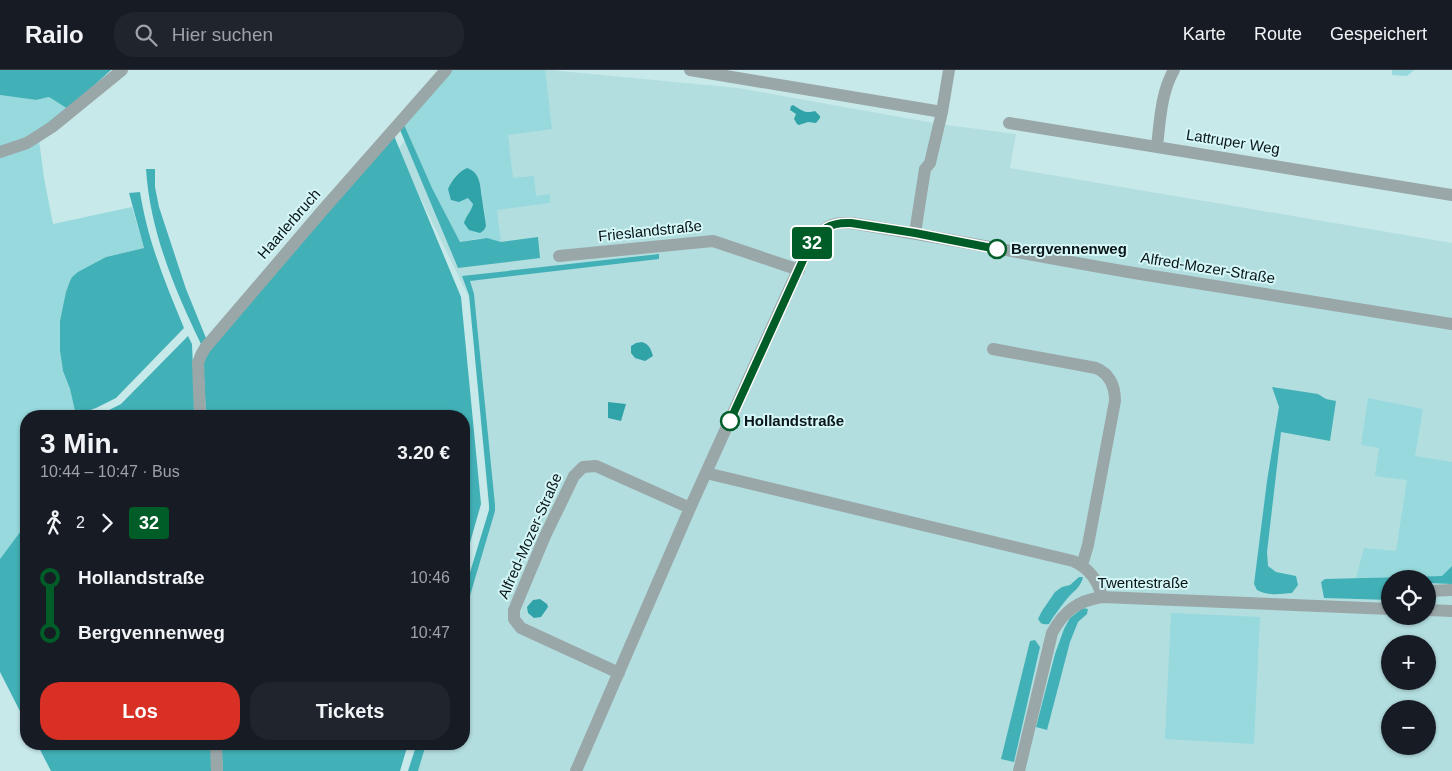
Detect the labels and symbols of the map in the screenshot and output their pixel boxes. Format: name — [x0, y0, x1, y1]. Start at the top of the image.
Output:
street label: Lattruper Weg — [1185, 126, 1281, 157]
street label: Haarlerbruch — [254, 185, 323, 262]
street label: Frieslandstraße — [597, 217, 703, 244]
line badge: 32 — [790, 227, 834, 259]
marker: Bergvennenweg — [987, 239, 1007, 259]
place label: Bergvennenweg — [1011, 240, 1127, 257]
street label: Alfred-Mozer-Straße — [1140, 248, 1277, 287]
marker: Hollandstraße — [720, 411, 740, 431]
place label: Hollandstraße — [744, 412, 844, 429]
street label: Alfred-Mozer-Straße — [494, 470, 565, 601]
street label: Twentestraße — [1098, 574, 1188, 591]

